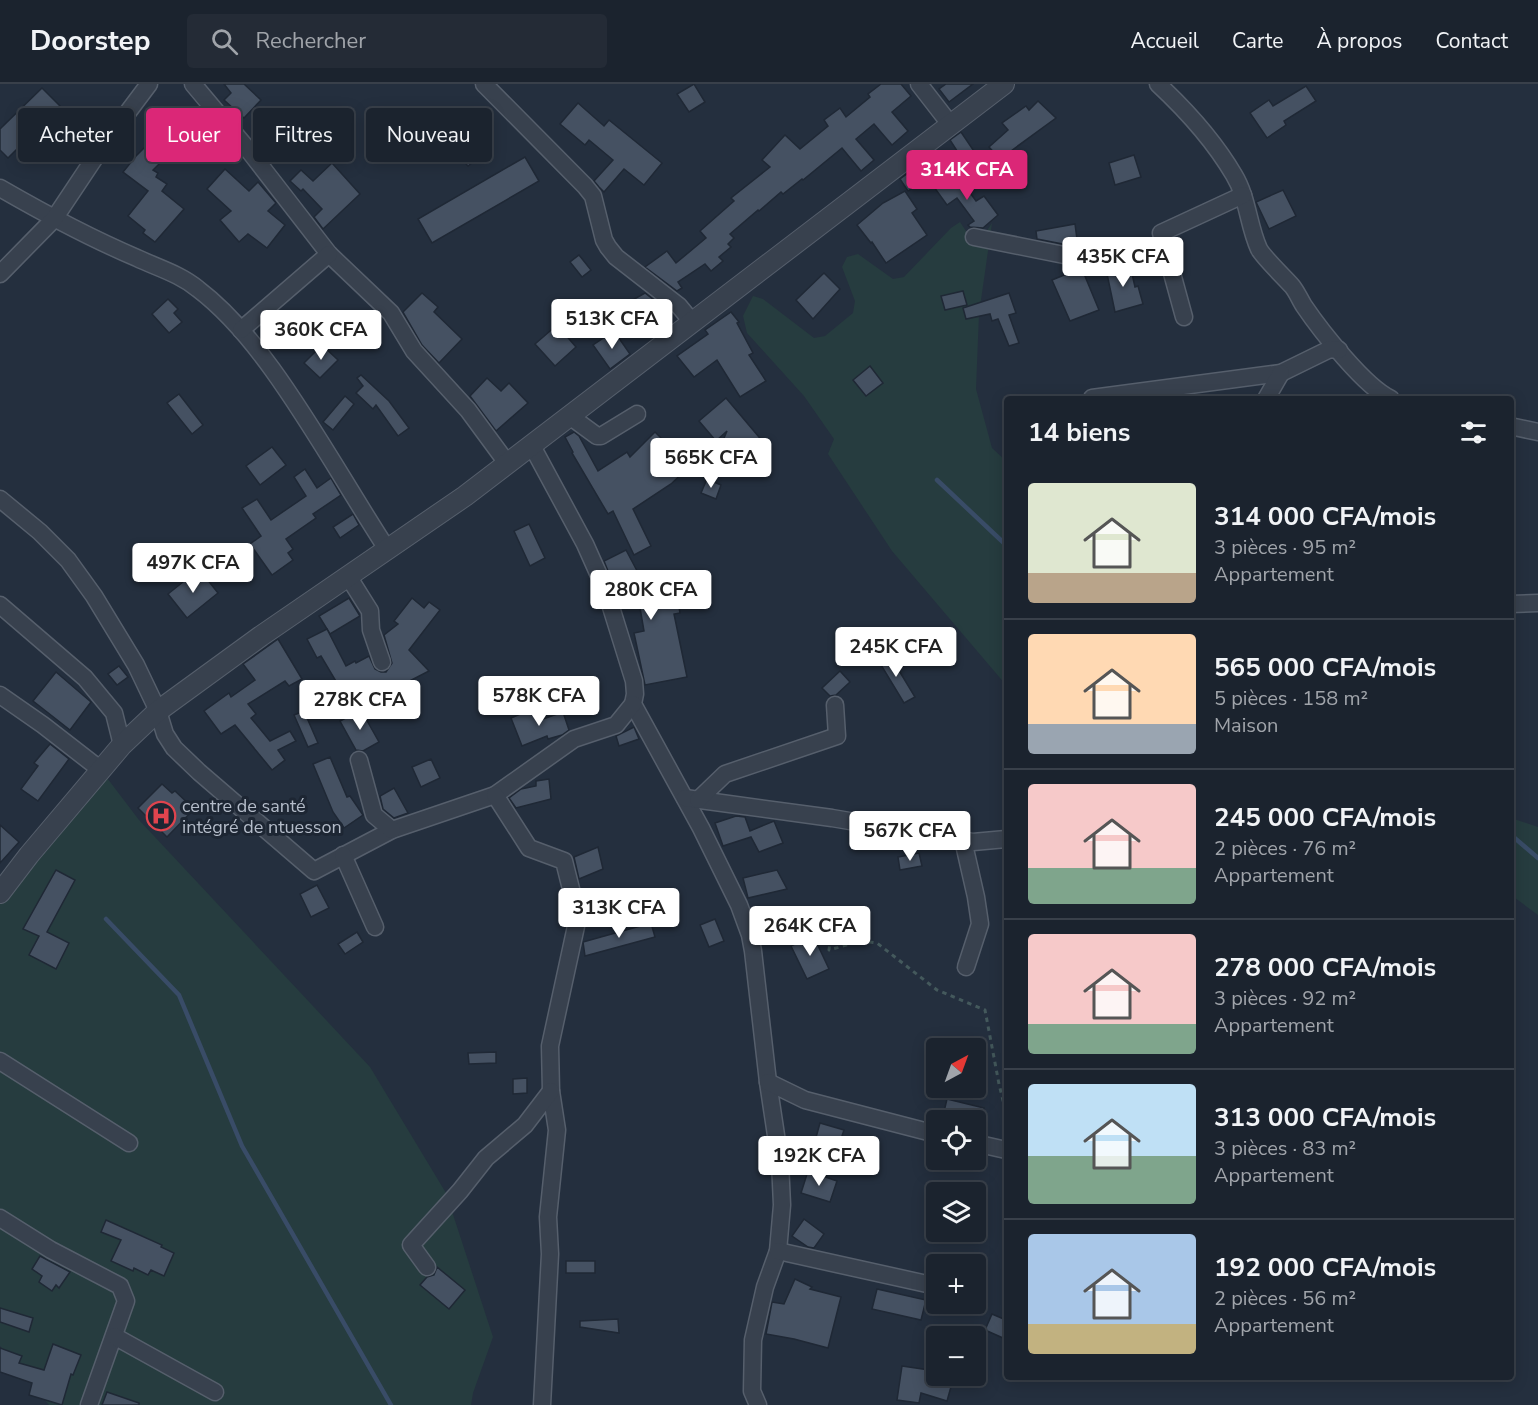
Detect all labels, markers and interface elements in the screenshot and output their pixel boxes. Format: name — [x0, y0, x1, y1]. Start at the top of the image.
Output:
search box — [187, 14, 607, 68]
text: Doorstep — [30, 22, 151, 60]
icon: search — [208, 25, 241, 58]
text: Rechercher — [256, 26, 366, 56]
text: Accueil — [1130, 27, 1199, 55]
text: Carte — [1232, 27, 1283, 55]
text: À propos — [1316, 27, 1402, 55]
text: Contact — [1435, 27, 1508, 55]
chip: Acheter — [18, 108, 134, 162]
chip: Louer — [146, 108, 241, 162]
chip: Filtres — [253, 108, 354, 162]
chip: Nouveau — [366, 108, 492, 162]
pin: 314K CFA — [905, 150, 1029, 201]
text: 314K CFA — [920, 156, 1014, 183]
pin: 435K CFA — [1061, 237, 1185, 288]
text: 435K CFA — [1076, 243, 1170, 270]
pin: 513K CFA — [550, 299, 674, 350]
text: 513K CFA — [565, 305, 659, 332]
pin: 360K CFA — [259, 310, 383, 361]
text: 360K CFA — [274, 316, 368, 343]
text: 14 biens — [1028, 415, 1130, 450]
icon: filters — [1457, 416, 1490, 449]
pin: 565K CFA — [649, 438, 773, 489]
text: 565K CFA — [664, 444, 758, 471]
text: 314 000 CFA/mois — [1214, 499, 1436, 534]
icon: home — [1076, 507, 1148, 579]
text: 3 pièces · 95 m² — [1214, 534, 1356, 561]
pin: 497K CFA — [131, 543, 255, 594]
text: 497K CFA — [146, 549, 240, 576]
text: Appartement — [1214, 561, 1334, 588]
pin: 280K CFA — [589, 570, 713, 621]
text: 280K CFA — [604, 576, 698, 603]
pin: 245K CFA — [834, 627, 958, 678]
text: 245K CFA — [849, 633, 943, 660]
text: 565 000 CFA/mois — [1214, 650, 1436, 685]
icon: home — [1076, 658, 1148, 730]
pin: 578K CFA — [477, 676, 601, 727]
pin: 278K CFA — [298, 680, 422, 731]
text: 578K CFA — [492, 682, 586, 709]
text: 5 pièces · 158 m² — [1214, 685, 1368, 712]
text: 278K CFA — [313, 686, 407, 713]
text: Maison — [1214, 712, 1278, 739]
place label: centre de santé intégré de ntuesson — [182, 794, 342, 839]
hospital icon: centre de santé intégré de ntuesson — [145, 800, 177, 832]
text: 245 000 CFA/mois — [1214, 800, 1436, 835]
icon: home — [1076, 808, 1148, 880]
pin: 567K CFA — [848, 811, 972, 862]
text: 567K CFA — [863, 817, 957, 844]
text: 2 pièces · 76 m² — [1214, 835, 1356, 862]
text: Appartement — [1214, 862, 1334, 889]
pin: 313K CFA — [557, 888, 681, 939]
text: 313K CFA — [572, 894, 666, 921]
pin: 264K CFA — [748, 906, 872, 957]
text: 264K CFA — [763, 912, 857, 939]
text: 278 000 CFA/mois — [1214, 950, 1436, 985]
icon: home — [1076, 958, 1148, 1030]
text: 3 pièces · 92 m² — [1214, 985, 1356, 1012]
text: Appartement — [1214, 1012, 1334, 1039]
north arrow — [926, 1038, 986, 1098]
map controls — [926, 1038, 986, 1386]
text: 313 000 CFA/mois — [1214, 1100, 1436, 1135]
icon: home — [1076, 1108, 1148, 1180]
button: locate — [926, 1110, 986, 1170]
text: 3 pièces · 83 m² — [1214, 1135, 1356, 1162]
pin: 192K CFA — [757, 1136, 881, 1187]
text: 192K CFA — [772, 1142, 866, 1169]
text: Appartement — [1214, 1162, 1334, 1189]
button: layers — [926, 1182, 986, 1242]
text: 192 000 CFA/mois — [1214, 1250, 1436, 1285]
button: + — [926, 1254, 986, 1314]
icon: home — [1076, 1258, 1148, 1330]
text: 2 pièces · 56 m² — [1214, 1285, 1356, 1312]
text: Appartement — [1214, 1312, 1334, 1339]
button: − — [926, 1326, 986, 1386]

